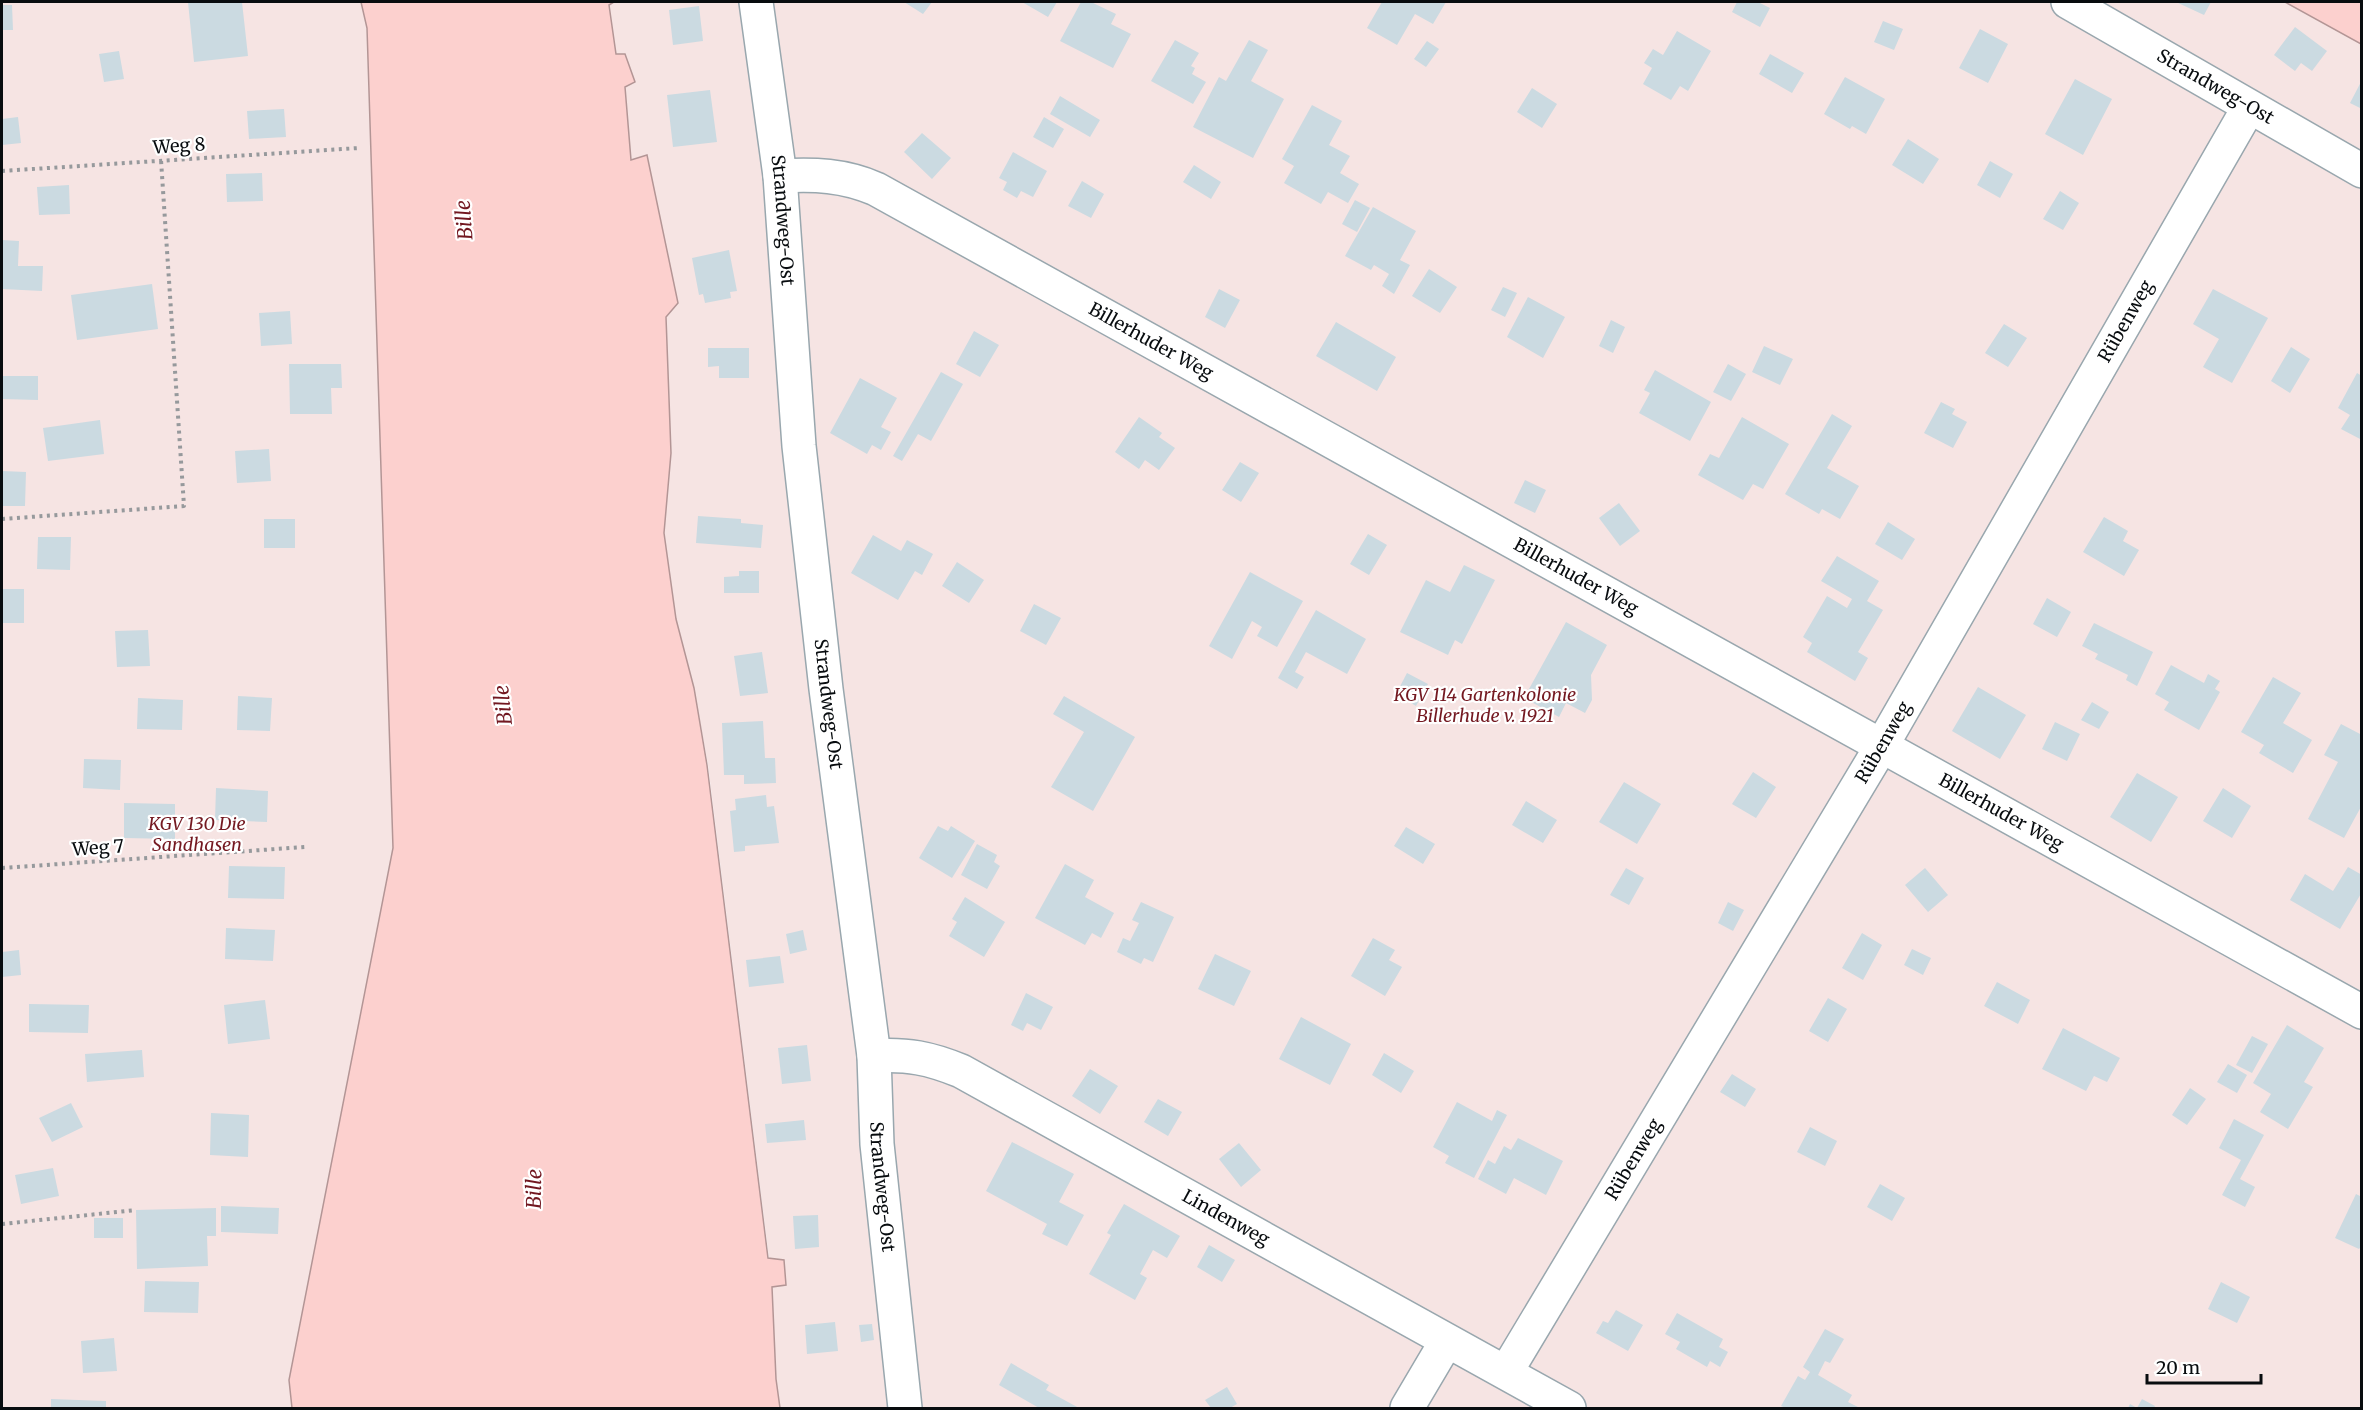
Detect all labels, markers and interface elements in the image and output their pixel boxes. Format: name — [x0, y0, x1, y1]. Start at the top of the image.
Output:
street label: Strandweg-Ost — [2153, 44, 2278, 129]
street label: Weg 8 — [151, 132, 206, 159]
street label: Strandweg-Ost — [766, 153, 800, 286]
water label: Bille — [450, 199, 477, 241]
street label: Rübenweg — [2093, 276, 2158, 366]
street label: Billerhuder Weg — [1085, 297, 1217, 385]
street label: Billerhuder Weg — [1510, 533, 1643, 620]
street label: Strandweg-Ost — [810, 638, 848, 771]
park label: KGV 114 Gartenkolonie Billerhude v. 1921 — [1393, 683, 1576, 727]
water label: Bille — [488, 684, 517, 726]
street label: Rübenweg — [1850, 697, 1916, 787]
street label: Billerhuder Weg — [1935, 768, 2068, 855]
park label: KGV 130 Die Sandhasen — [147, 812, 246, 856]
street label: Weg 7 — [70, 834, 125, 861]
street label: Rübenweg — [1600, 1114, 1666, 1204]
street label: Strandweg-Ost — [865, 1121, 900, 1253]
water label: Bille — [521, 1169, 546, 1209]
street label: Lindenweg — [1178, 1184, 1274, 1251]
scale bar — [2147, 1347, 2261, 1385]
text: 20 m — [2156, 1356, 2200, 1379]

